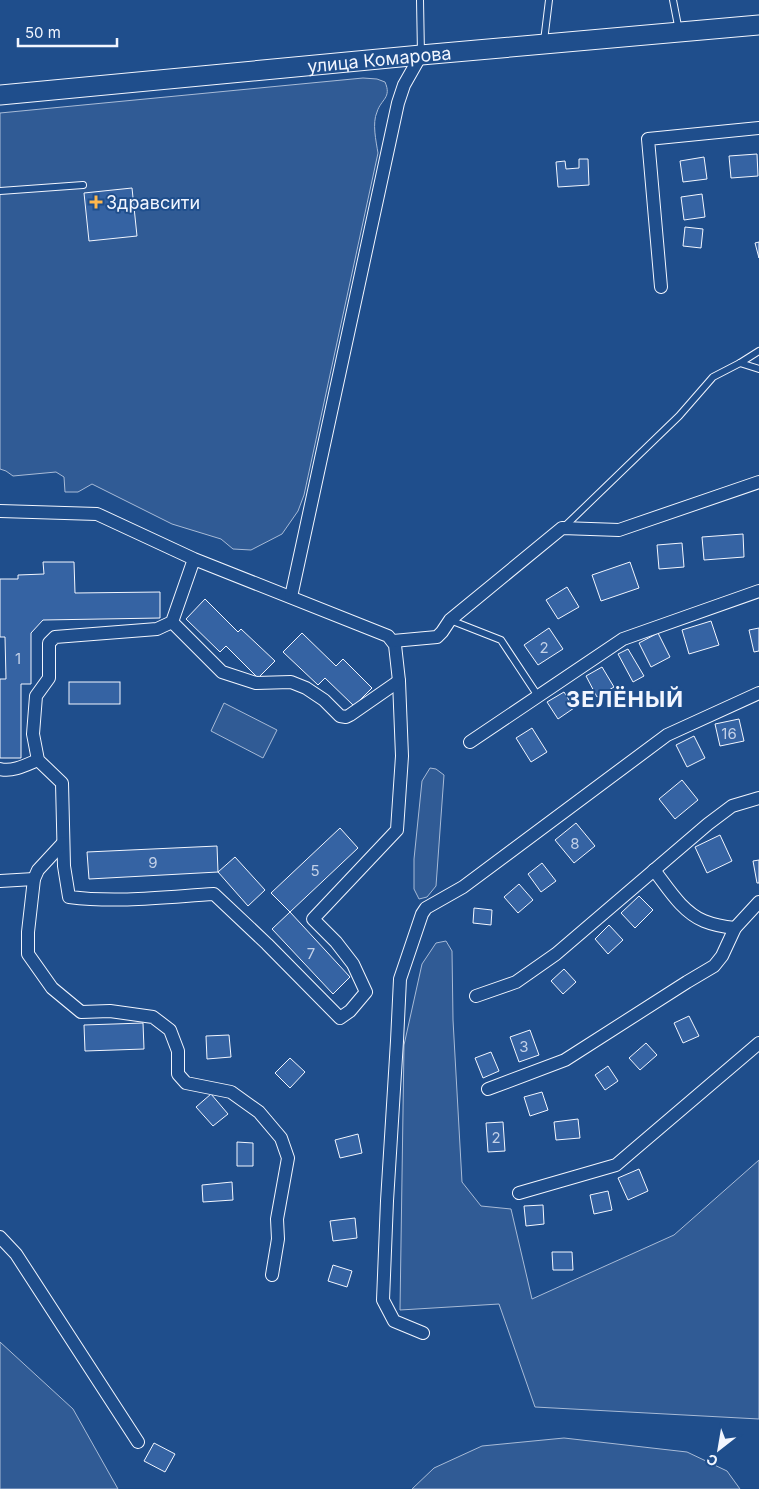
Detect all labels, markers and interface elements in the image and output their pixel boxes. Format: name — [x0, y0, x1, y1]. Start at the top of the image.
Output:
scale bar — [18, 15, 116, 47]
text: 50 m — [25, 23, 61, 42]
street label: улица Комарова — [306, 42, 452, 76]
place label: Здравсити — [106, 192, 200, 213]
marker: Здравсити — [90, 196, 102, 208]
house number: 2 — [539, 638, 549, 657]
house number: 1 — [15, 649, 21, 668]
district label: ЗЕЛЁНЫЙ — [566, 686, 684, 712]
house number: 16 — [721, 724, 737, 743]
house number: 8 — [570, 834, 580, 853]
house number: 9 — [148, 853, 158, 872]
house number: 5 — [310, 861, 320, 880]
house number: 7 — [307, 944, 315, 963]
house number: 3 — [519, 1037, 529, 1056]
house number: 2 — [491, 1128, 501, 1147]
north arrow — [694, 1424, 744, 1474]
text: С — [703, 1451, 721, 1471]

